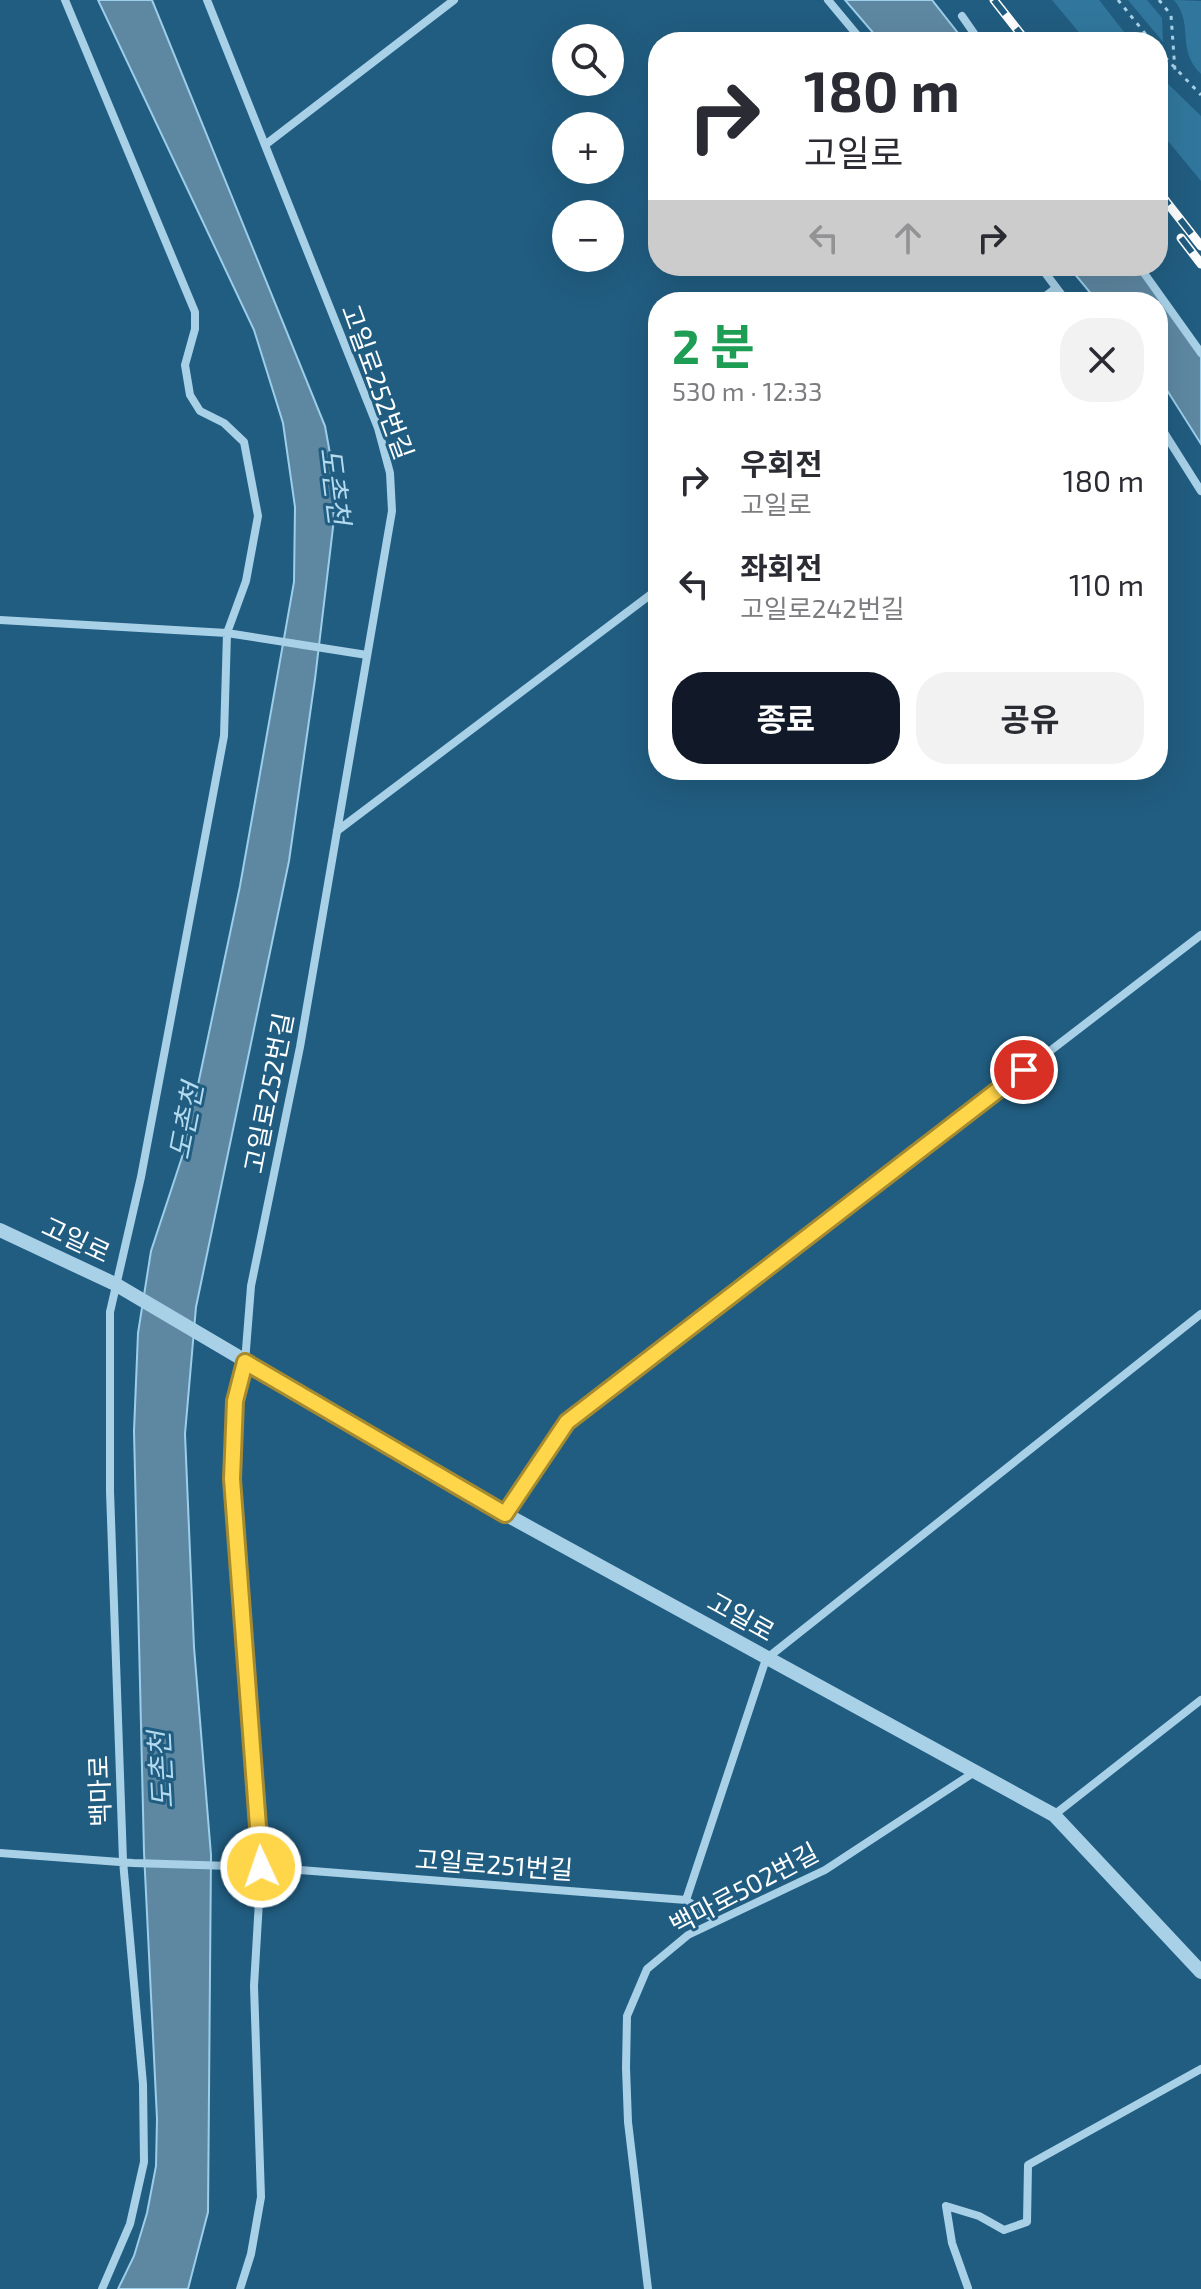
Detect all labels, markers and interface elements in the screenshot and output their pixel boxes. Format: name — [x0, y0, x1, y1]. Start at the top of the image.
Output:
map controls — [552, 24, 624, 272]
button: search — [552, 24, 624, 96]
text: 180 m — [804, 56, 960, 123]
icon: right — [672, 64, 776, 168]
button: + — [552, 112, 624, 184]
text: 고일로 — [804, 130, 903, 173]
button: − — [552, 200, 624, 272]
icon: left — [802, 216, 846, 260]
icon: ahead — [886, 216, 930, 260]
icon: right — [970, 216, 1014, 260]
street label: 고일로252번길 — [336, 300, 421, 463]
text: 2 분 — [672, 316, 754, 374]
button: close — [1060, 318, 1144, 402]
text: 530 m · 12:33 — [672, 375, 822, 406]
water label: 도촌천 — [314, 445, 358, 530]
text: 우회전 — [740, 445, 823, 481]
icon: right — [672, 458, 716, 502]
text: 180 m — [1063, 462, 1144, 498]
text: 고일로 — [740, 488, 812, 519]
text: 좌회전 — [740, 549, 823, 585]
icon: left — [672, 562, 716, 606]
text: 110 m — [1069, 566, 1144, 602]
text: 고일로242번길 — [740, 592, 905, 623]
button: 종료 — [672, 672, 900, 764]
button: 공유 — [916, 672, 1144, 764]
street label: 고일로252번길 — [237, 1010, 298, 1176]
pin — [990, 1036, 1058, 1104]
icon: arrive — [1002, 1048, 1046, 1092]
water label: 도촌천 — [161, 1076, 210, 1162]
street label: 고일로 — [38, 1209, 116, 1268]
street label: 고일로 — [703, 1585, 781, 1647]
water label: 도촌천 — [141, 1727, 179, 1810]
street label: 백마로 — [82, 1755, 115, 1827]
position arrow — [219, 1825, 303, 1909]
street label: 백마로502번길 — [664, 1836, 823, 1940]
street label: 고일로251번길 — [414, 1843, 574, 1884]

